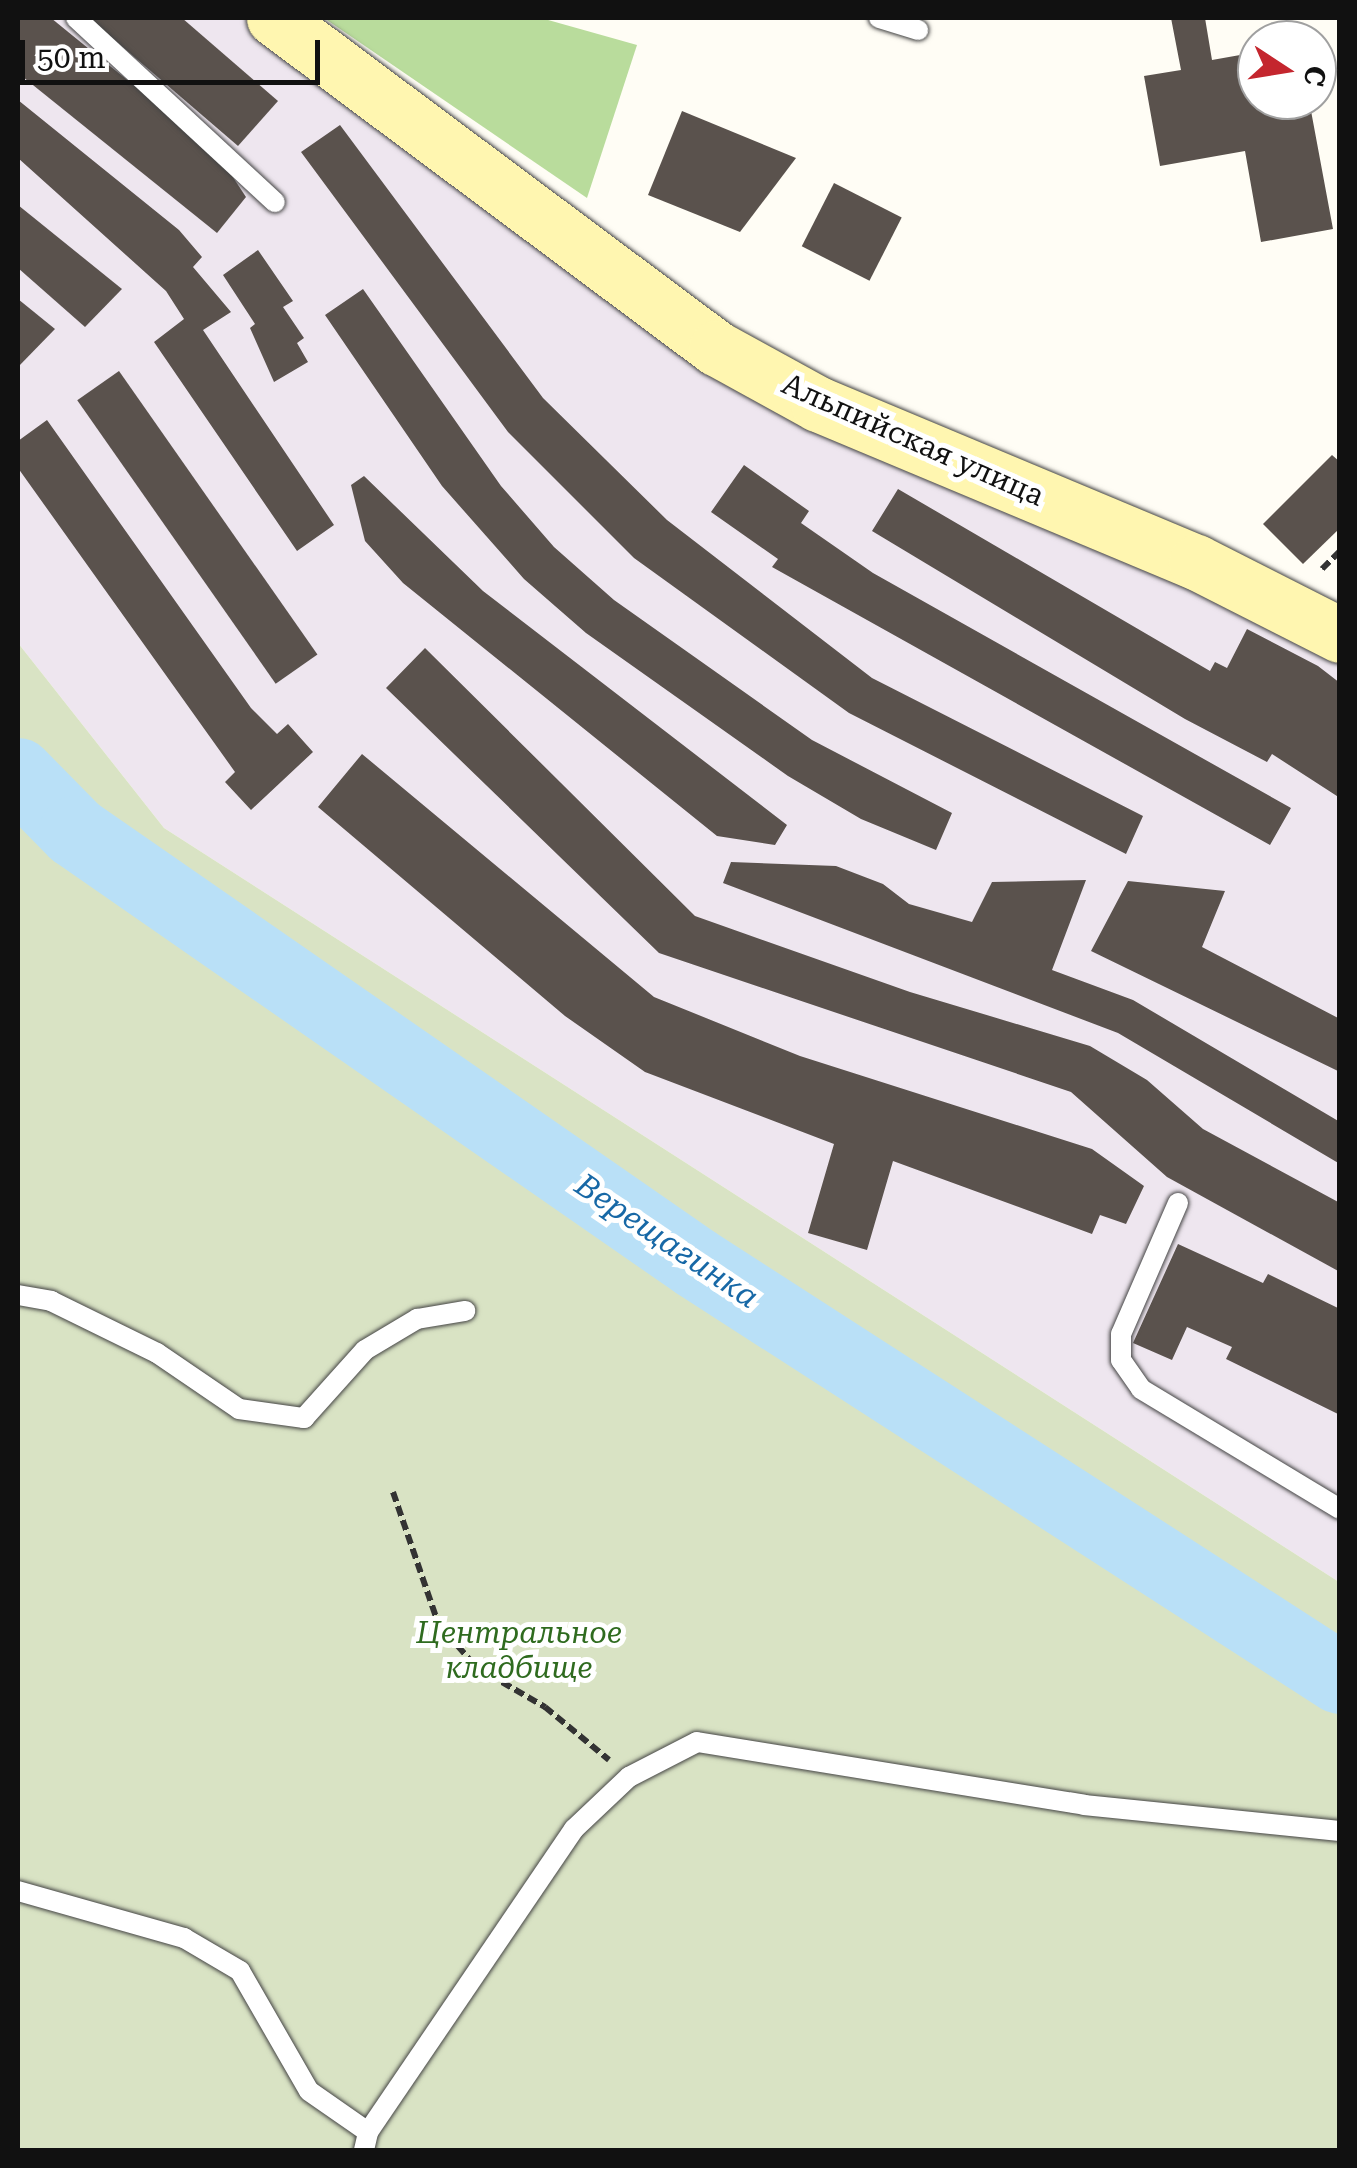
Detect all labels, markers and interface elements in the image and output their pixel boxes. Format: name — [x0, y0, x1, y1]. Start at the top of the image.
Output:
scale bar — [25, 20, 325, 82]
north arrow — [1237, 20, 1337, 120]
text: 50 m — [37, 40, 106, 75]
text: С — [1297, 63, 1333, 89]
street label: Альпийская улица — [776, 366, 1050, 514]
water label: Верещагинка — [568, 1166, 766, 1316]
park label: Центральное кладбище — [416, 1615, 622, 1686]

